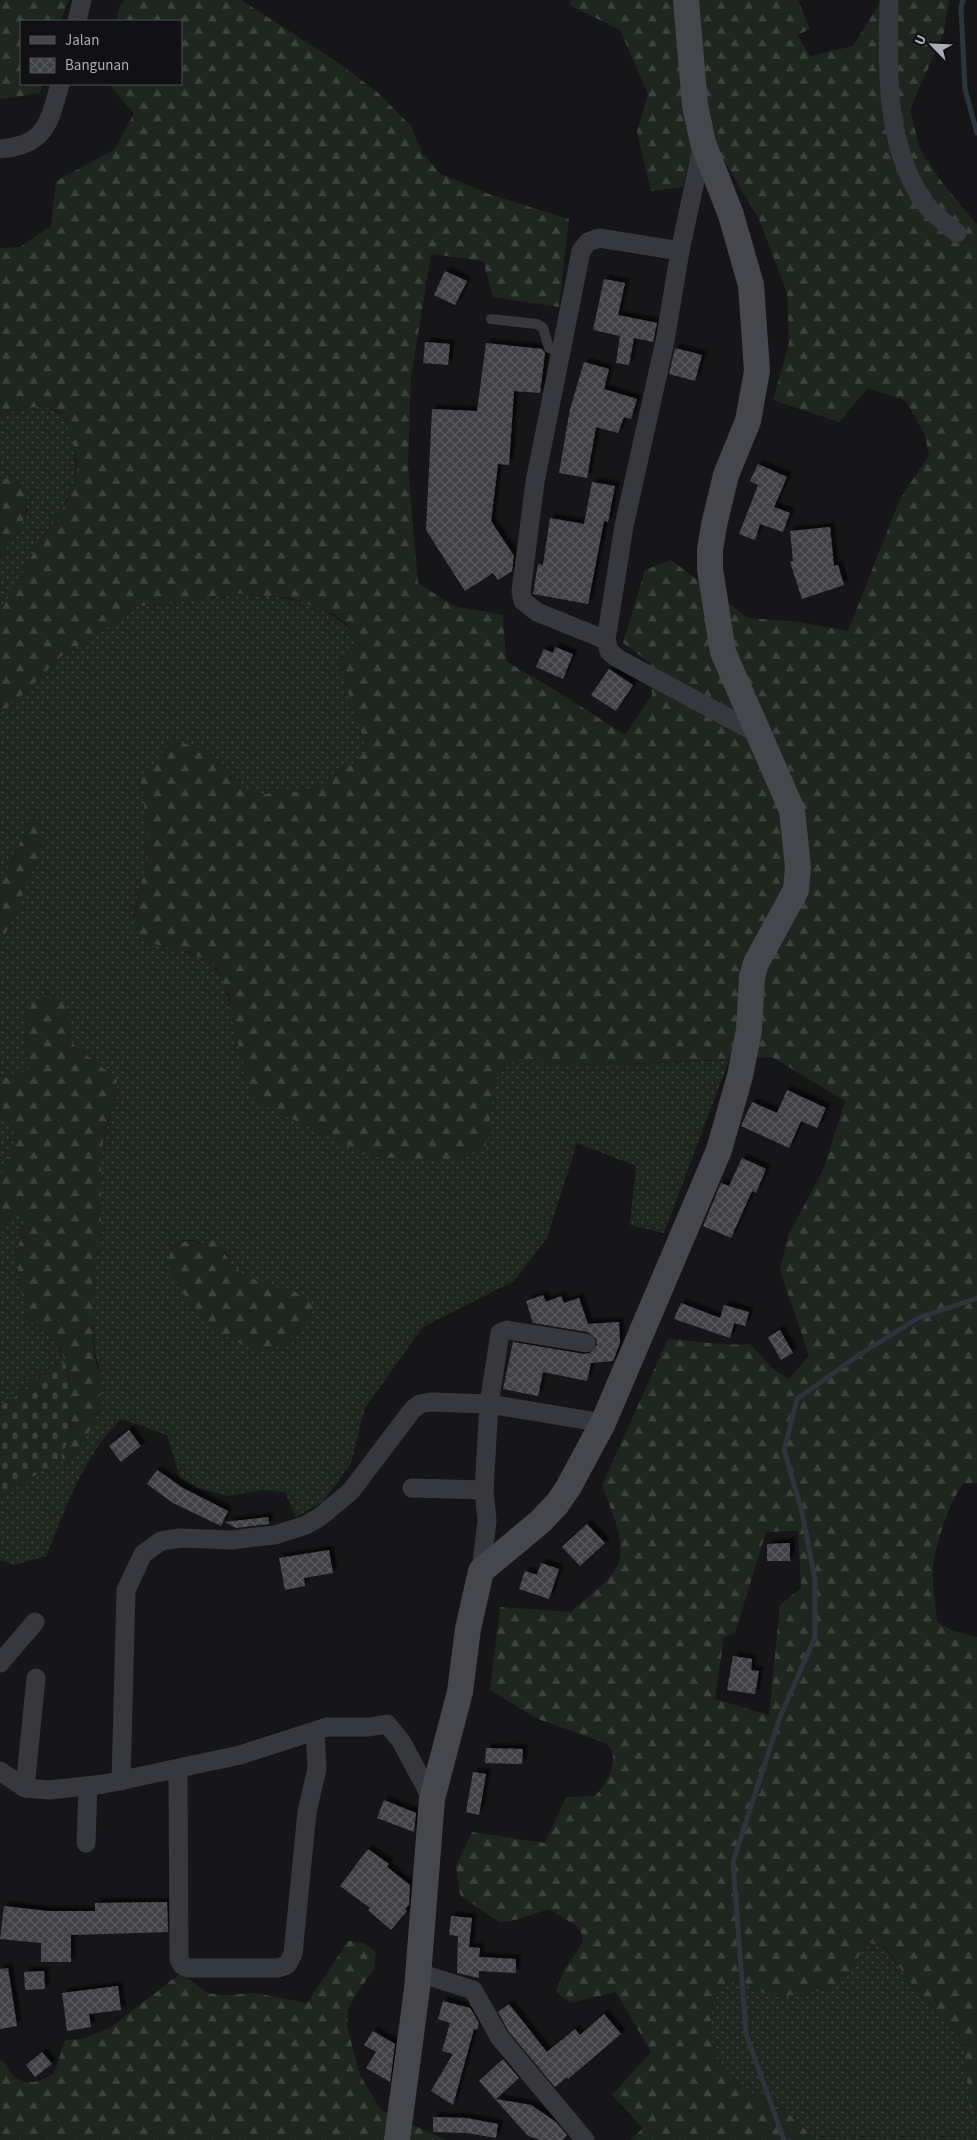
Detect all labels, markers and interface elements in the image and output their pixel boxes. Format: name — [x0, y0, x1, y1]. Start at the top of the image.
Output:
legend — [20, 20, 182, 85]
north arrow — [907, 20, 957, 70]
text: Jalan — [65, 30, 99, 51]
text: U — [910, 32, 932, 48]
text: Bangunan — [65, 55, 129, 76]

